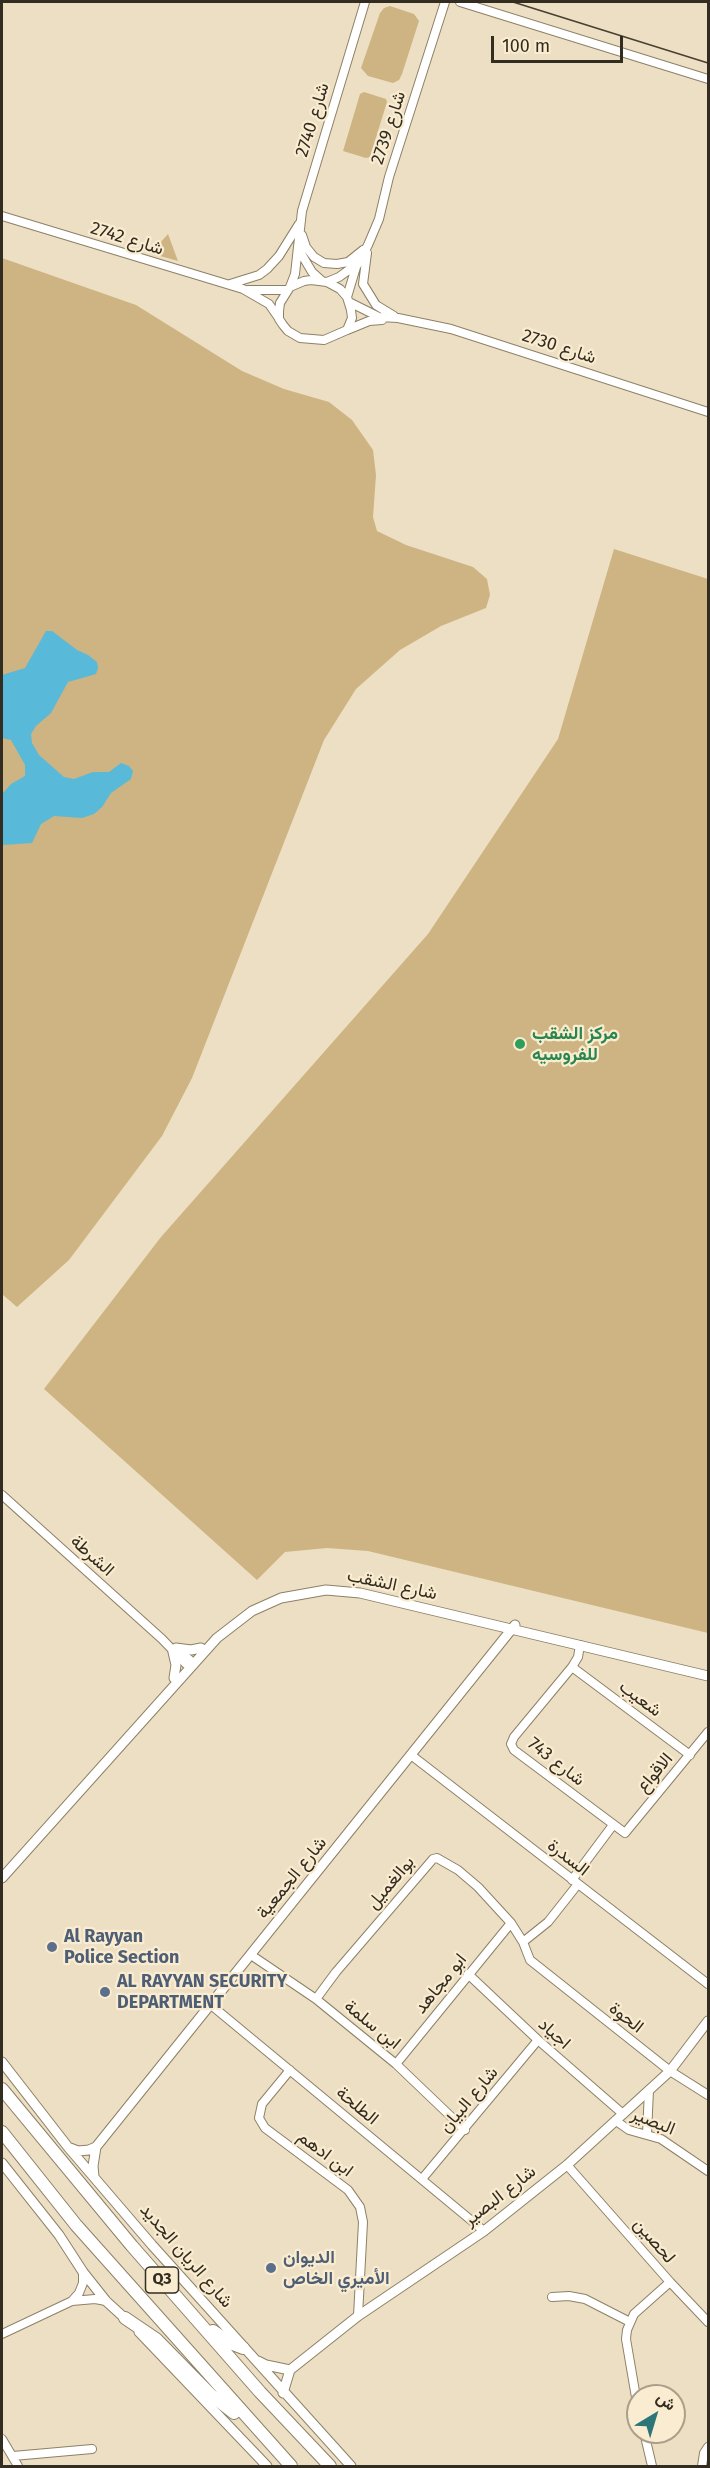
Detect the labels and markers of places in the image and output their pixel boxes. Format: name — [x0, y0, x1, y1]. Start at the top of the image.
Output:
place label: مركز الشقب للفروسيه — [532, 1023, 618, 1066]
marker: مركز الشقب للفروسيه — [513, 1037, 527, 1051]
place label: Al Rayyan Police Section — [64, 1926, 179, 1968]
marker: Al Rayyan Police Section — [45, 1940, 59, 1954]
place label: AL RAYYAN SECURITY DEPARTMENT — [117, 1971, 287, 2014]
marker: AL RAYYAN SECURITY DEPARTMENT — [98, 1985, 112, 1999]
place label: الديوان الأميري الخاص — [283, 2247, 390, 2290]
marker: الديوان الأميري الخاص — [264, 2261, 278, 2275]

